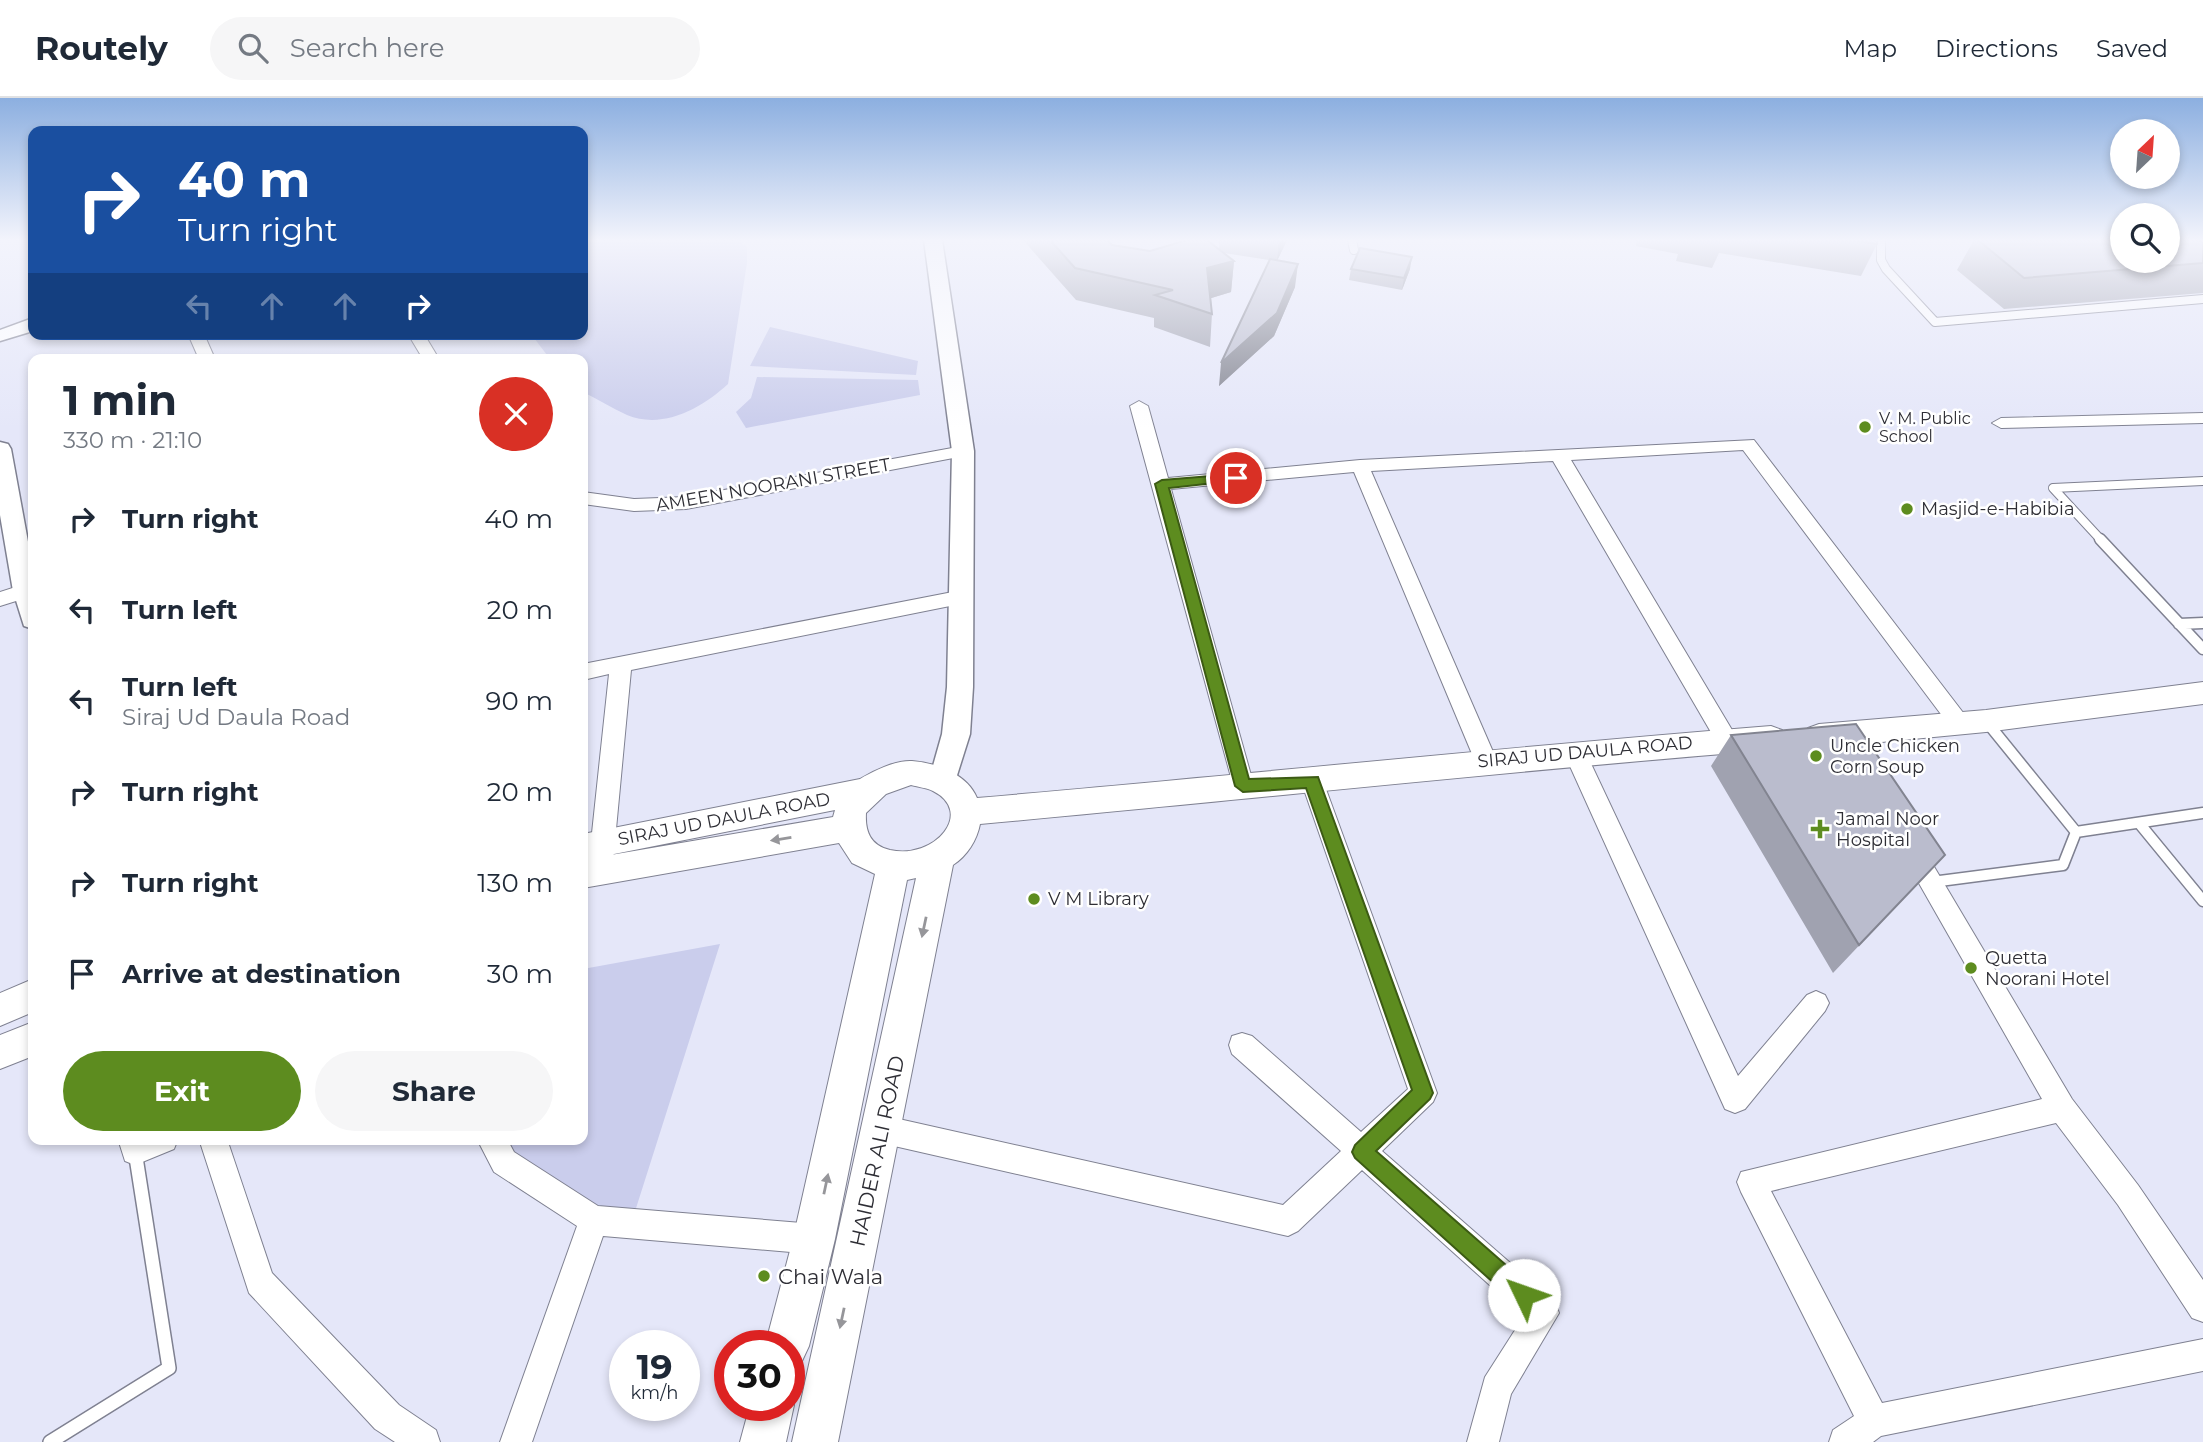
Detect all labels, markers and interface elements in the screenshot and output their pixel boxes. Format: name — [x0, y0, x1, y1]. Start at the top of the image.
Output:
search box — [210, 17, 700, 80]
text: Routely — [35, 28, 168, 68]
icon: search — [234, 29, 272, 67]
text: Search here — [290, 32, 445, 64]
text: Map — [1844, 34, 1897, 63]
text: Directions — [1935, 34, 2058, 63]
text: Saved — [2096, 34, 2168, 63]
north arrow — [2110, 119, 2180, 189]
map controls — [2110, 119, 2180, 273]
text: 40 m — [178, 150, 310, 209]
icon: right — [63, 154, 154, 245]
button: search — [2110, 203, 2180, 273]
text: Turn right — [178, 210, 338, 249]
icon: left — [180, 287, 218, 325]
icon: ahead — [253, 287, 291, 325]
icon: ahead — [326, 287, 364, 325]
icon: right — [399, 287, 437, 325]
text: 1 min — [63, 374, 177, 426]
button: close — [479, 377, 553, 451]
place label: V. M. Public School — [1879, 409, 1971, 446]
marker: V. M. Public School — [1857, 419, 1873, 435]
text: 330 m · 21:10 — [63, 426, 202, 454]
pin — [1206, 448, 1266, 508]
street label: AMEEN NOORANI STREET — [654, 453, 893, 516]
icon: arrive — [1217, 459, 1255, 497]
place label: Masjid-e-Habibia — [1921, 498, 2075, 520]
icon: right — [63, 500, 101, 538]
marker: Masjid-e-Habibia — [1899, 501, 1915, 517]
text: Turn right — [122, 503, 258, 535]
text: 40 m — [484, 503, 553, 535]
icon: left — [63, 591, 101, 629]
text: Turn left — [122, 594, 238, 626]
text: 20 m — [487, 594, 553, 626]
text: Turn left — [122, 671, 238, 703]
icon: left — [63, 682, 101, 720]
text: 90 m — [486, 685, 553, 717]
text: Siraj Ud Daula Road — [122, 703, 350, 731]
street label: SIRAJ UD DAULA ROAD — [1477, 732, 1693, 772]
place label: Uncle Chicken Corn Soup — [1830, 735, 1960, 778]
marker: Uncle Chicken Corn Soup — [1808, 748, 1824, 764]
icon: right — [63, 773, 101, 811]
text: Turn right — [122, 776, 258, 808]
text: 20 m — [487, 776, 553, 808]
street label: SIRAJ UD DAULA ROAD — [616, 788, 832, 850]
place label: Jamal Noor Hospital — [1835, 808, 1939, 851]
marker: Jamal Noor Hospital — [1810, 819, 1830, 839]
one-way arrow — [770, 834, 792, 845]
icon: right — [63, 864, 101, 902]
text: Turn right — [122, 867, 258, 899]
text: 130 m — [477, 867, 553, 899]
place label: V M Library — [1048, 888, 1149, 910]
marker: V M Library — [1026, 891, 1042, 907]
one-way arrow — [919, 916, 930, 938]
place label: Quetta Noorani Hotel — [1985, 947, 2110, 990]
icon: arrive — [63, 955, 101, 993]
text: Arrive at destination — [122, 958, 401, 990]
text: 30 m — [487, 958, 553, 990]
marker: Quetta Noorani Hotel — [1963, 960, 1979, 976]
button: Exit — [63, 1051, 301, 1131]
button: Share — [315, 1051, 553, 1131]
street label: HAIDER ALI ROAD — [845, 1053, 909, 1249]
one-way arrow — [820, 1173, 831, 1195]
position arrow — [1487, 1258, 1561, 1332]
place label: Chai Wala — [778, 1264, 883, 1289]
marker: Chai Wala — [756, 1268, 772, 1284]
one-way arrow — [836, 1307, 847, 1329]
speed limit sign: 30 — [714, 1330, 805, 1421]
text: 19 — [636, 1345, 673, 1388]
text: km/h — [630, 1382, 679, 1404]

